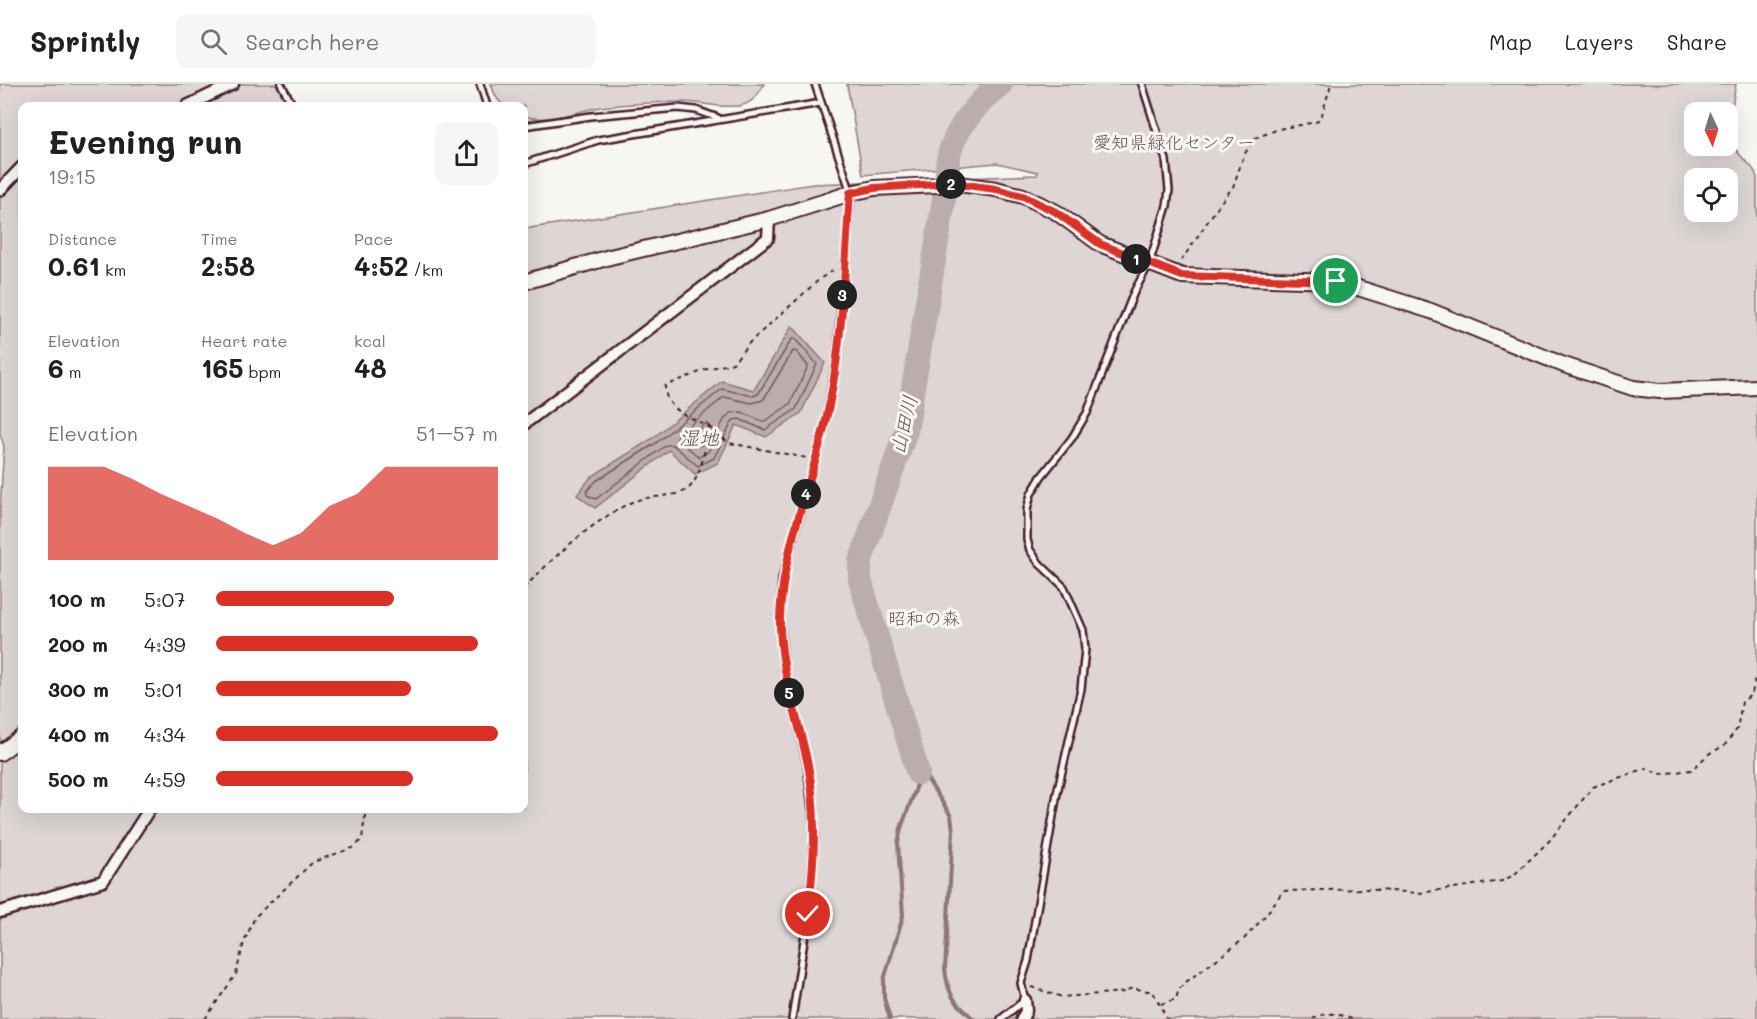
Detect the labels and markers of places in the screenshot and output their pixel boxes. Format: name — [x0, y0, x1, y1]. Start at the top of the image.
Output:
pin: 2 — [936, 169, 966, 199]
pin: 1 — [1121, 244, 1151, 274]
pin — [1310, 255, 1361, 306]
pin: 3 — [827, 280, 857, 310]
pin: 4 — [791, 479, 821, 509]
pin: 5 — [774, 678, 804, 708]
pin — [782, 888, 833, 939]

